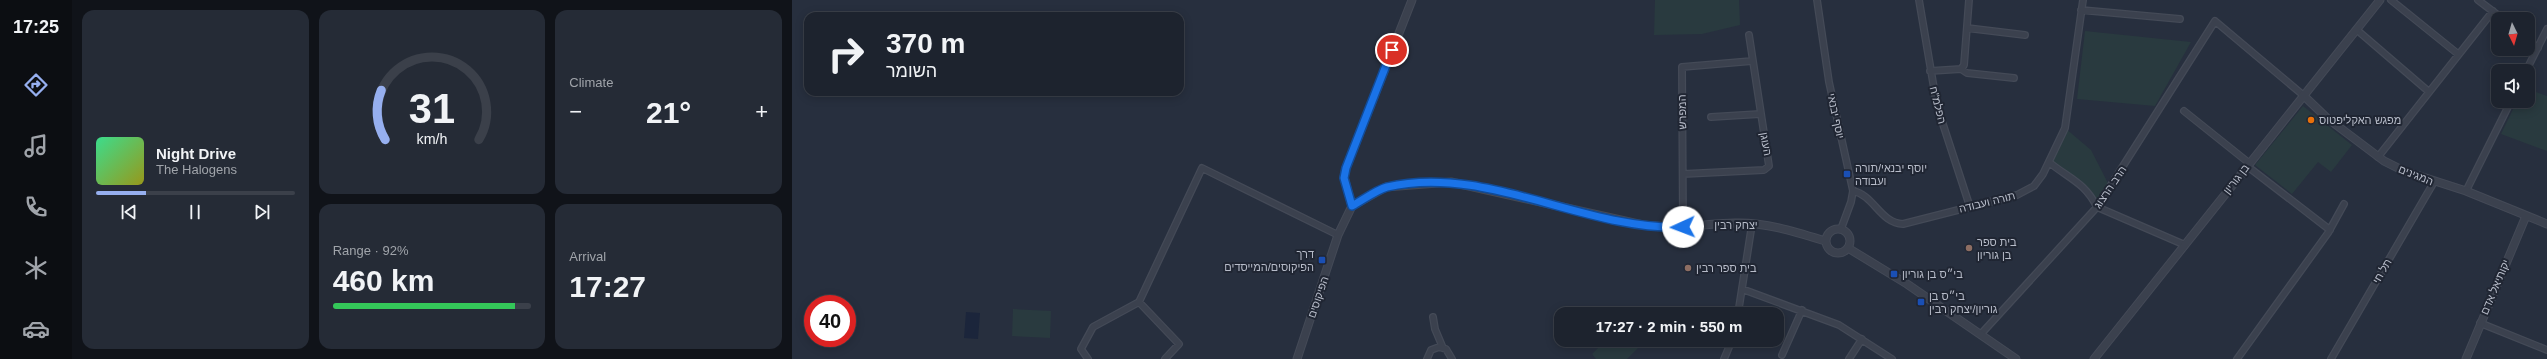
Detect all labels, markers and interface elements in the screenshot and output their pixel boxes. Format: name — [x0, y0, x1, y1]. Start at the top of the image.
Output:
north arrow — [2491, 12, 2535, 56]
map controls — [2491, 12, 2535, 108]
text: 17:25 — [13, 17, 59, 37]
icon: right — [820, 28, 872, 80]
text: 370 m — [886, 28, 965, 59]
pin — [1375, 33, 1409, 67]
icon: arrive — [1381, 39, 1403, 61]
text: השומר — [886, 61, 937, 81]
button: sound — [2491, 64, 2535, 108]
icon: directions — [22, 71, 50, 99]
text: Climate — [569, 75, 613, 90]
text: 31 — [409, 85, 455, 132]
street label: הפלמ"ח — [1928, 85, 1948, 125]
street label: יוסף יבנאי — [1825, 92, 1847, 140]
street label: המפרש — [1676, 94, 1688, 130]
text: 21° — [646, 96, 691, 129]
text: − — [569, 99, 582, 124]
text: + — [755, 99, 768, 124]
place label: מפגש האקליפטוס — [2319, 114, 2401, 126]
marker: מפגש האקליפטוס — [2306, 115, 2316, 125]
text: km/h — [417, 130, 448, 146]
street label: העוגן — [1758, 131, 1774, 157]
icon: music — [22, 132, 50, 160]
text: Night Drive — [156, 145, 236, 162]
street label: בן גוריון — [2221, 161, 2252, 196]
text: The Halogens — [156, 162, 237, 177]
place label: יוסף יבנאי/תורה ועבודה — [1855, 162, 1927, 187]
street label: המגינים — [2397, 163, 2435, 187]
street label: הרב הרצוג — [2091, 164, 2129, 210]
marker: יוסף יבנאי/תורה ועבודה — [1842, 169, 1852, 179]
street label: תורה ועבודה — [1958, 189, 2016, 215]
icon: phone — [22, 193, 50, 221]
icon: previous — [118, 201, 140, 223]
icon: pause — [184, 201, 206, 223]
icon: next — [251, 201, 273, 223]
position arrow — [1662, 206, 1704, 248]
street label: יצחק רבין — [1714, 219, 1758, 231]
place label: בית ספר בן גוריון — [1977, 236, 2017, 261]
text: Range · 92% — [333, 243, 409, 258]
marker: בית ספר בן גוריון — [1964, 243, 1974, 253]
place label: דרך הפיקוסים/המייסדים — [1224, 248, 1314, 273]
text: Arrival — [569, 249, 606, 264]
icon: climate — [22, 254, 50, 282]
marker: דרך הפיקוסים/המייסדים — [1317, 255, 1327, 265]
street label: תל חי — [2370, 257, 2394, 285]
street label: יקותיאל אדם — [2478, 258, 2512, 316]
place label: בית ספר רבין — [1696, 262, 1757, 274]
marker: בית ספר רבין — [1683, 263, 1693, 273]
text: 460 km — [333, 264, 434, 297]
place label: בי״ס בן גוריון — [1902, 268, 1963, 280]
marker: בי״ס בן גוריון — [1889, 269, 1899, 279]
text: 17:27 — [569, 270, 646, 303]
street label: הפיקוסים — [1305, 275, 1331, 319]
place label: בי״ס בן גוריון/יצחק רבין — [1929, 290, 1998, 315]
speed limit sign: 40 — [804, 295, 856, 347]
marker: בי״ס בן גוריון/יצחק רבין — [1916, 297, 1926, 307]
icon: car — [22, 315, 50, 343]
text: 17:27 · 2 min · 550 m — [1596, 318, 1742, 335]

